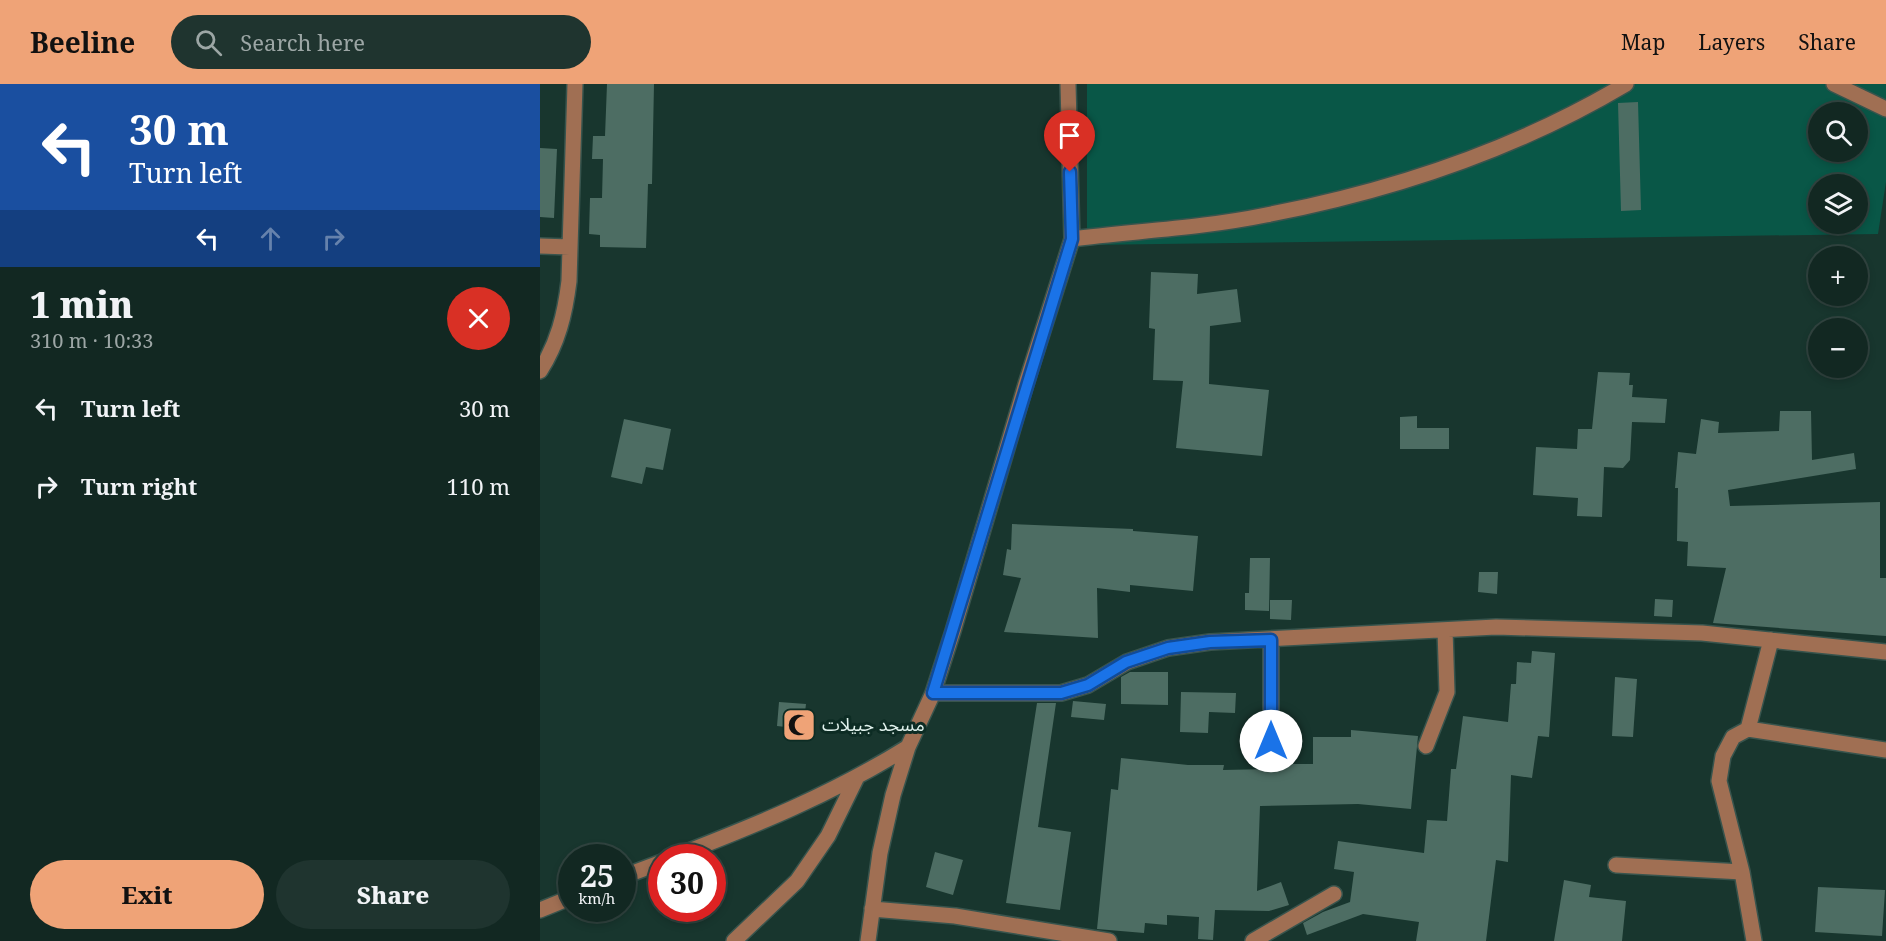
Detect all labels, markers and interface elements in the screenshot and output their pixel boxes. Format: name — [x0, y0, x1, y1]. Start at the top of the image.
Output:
search box — [171, 15, 591, 69]
text: Beeline — [30, 23, 135, 61]
icon: search — [192, 26, 225, 59]
text: Search here — [240, 27, 365, 57]
text: Map — [1621, 28, 1665, 56]
text: Layers — [1698, 28, 1765, 56]
text: Share — [1798, 28, 1856, 56]
text: 30 m — [129, 100, 229, 157]
map controls — [1808, 102, 1868, 378]
button: search — [1808, 102, 1868, 162]
icon: left — [30, 108, 108, 186]
pin — [1044, 110, 1095, 172]
icon: arrive — [1053, 119, 1086, 152]
text: Turn left — [129, 154, 242, 191]
button: layers — [1808, 174, 1868, 234]
icon: left — [191, 222, 224, 255]
icon: ahead — [254, 222, 287, 255]
icon: right — [317, 222, 350, 255]
button: + — [1808, 246, 1868, 306]
text: 1 min — [30, 280, 133, 329]
button: close — [447, 287, 510, 350]
button: − — [1808, 318, 1868, 378]
text: 310 m · 10:33 — [30, 327, 153, 354]
icon: left — [30, 392, 63, 425]
text: Turn left — [81, 393, 180, 423]
text: 30 m — [459, 393, 510, 423]
icon: right — [30, 470, 63, 503]
text: Turn right — [81, 471, 197, 501]
text: 110 m — [447, 471, 510, 501]
mosque icon: مسجد جبيلات — [781, 707, 817, 743]
position arrow — [1239, 709, 1303, 773]
place label: مسجد جبيلات — [822, 712, 925, 736]
speed limit sign: 30 — [648, 844, 726, 922]
text: 25 — [580, 855, 614, 896]
button: Exit — [30, 860, 264, 929]
button: Share — [276, 860, 510, 929]
text: km/h — [579, 888, 615, 908]

